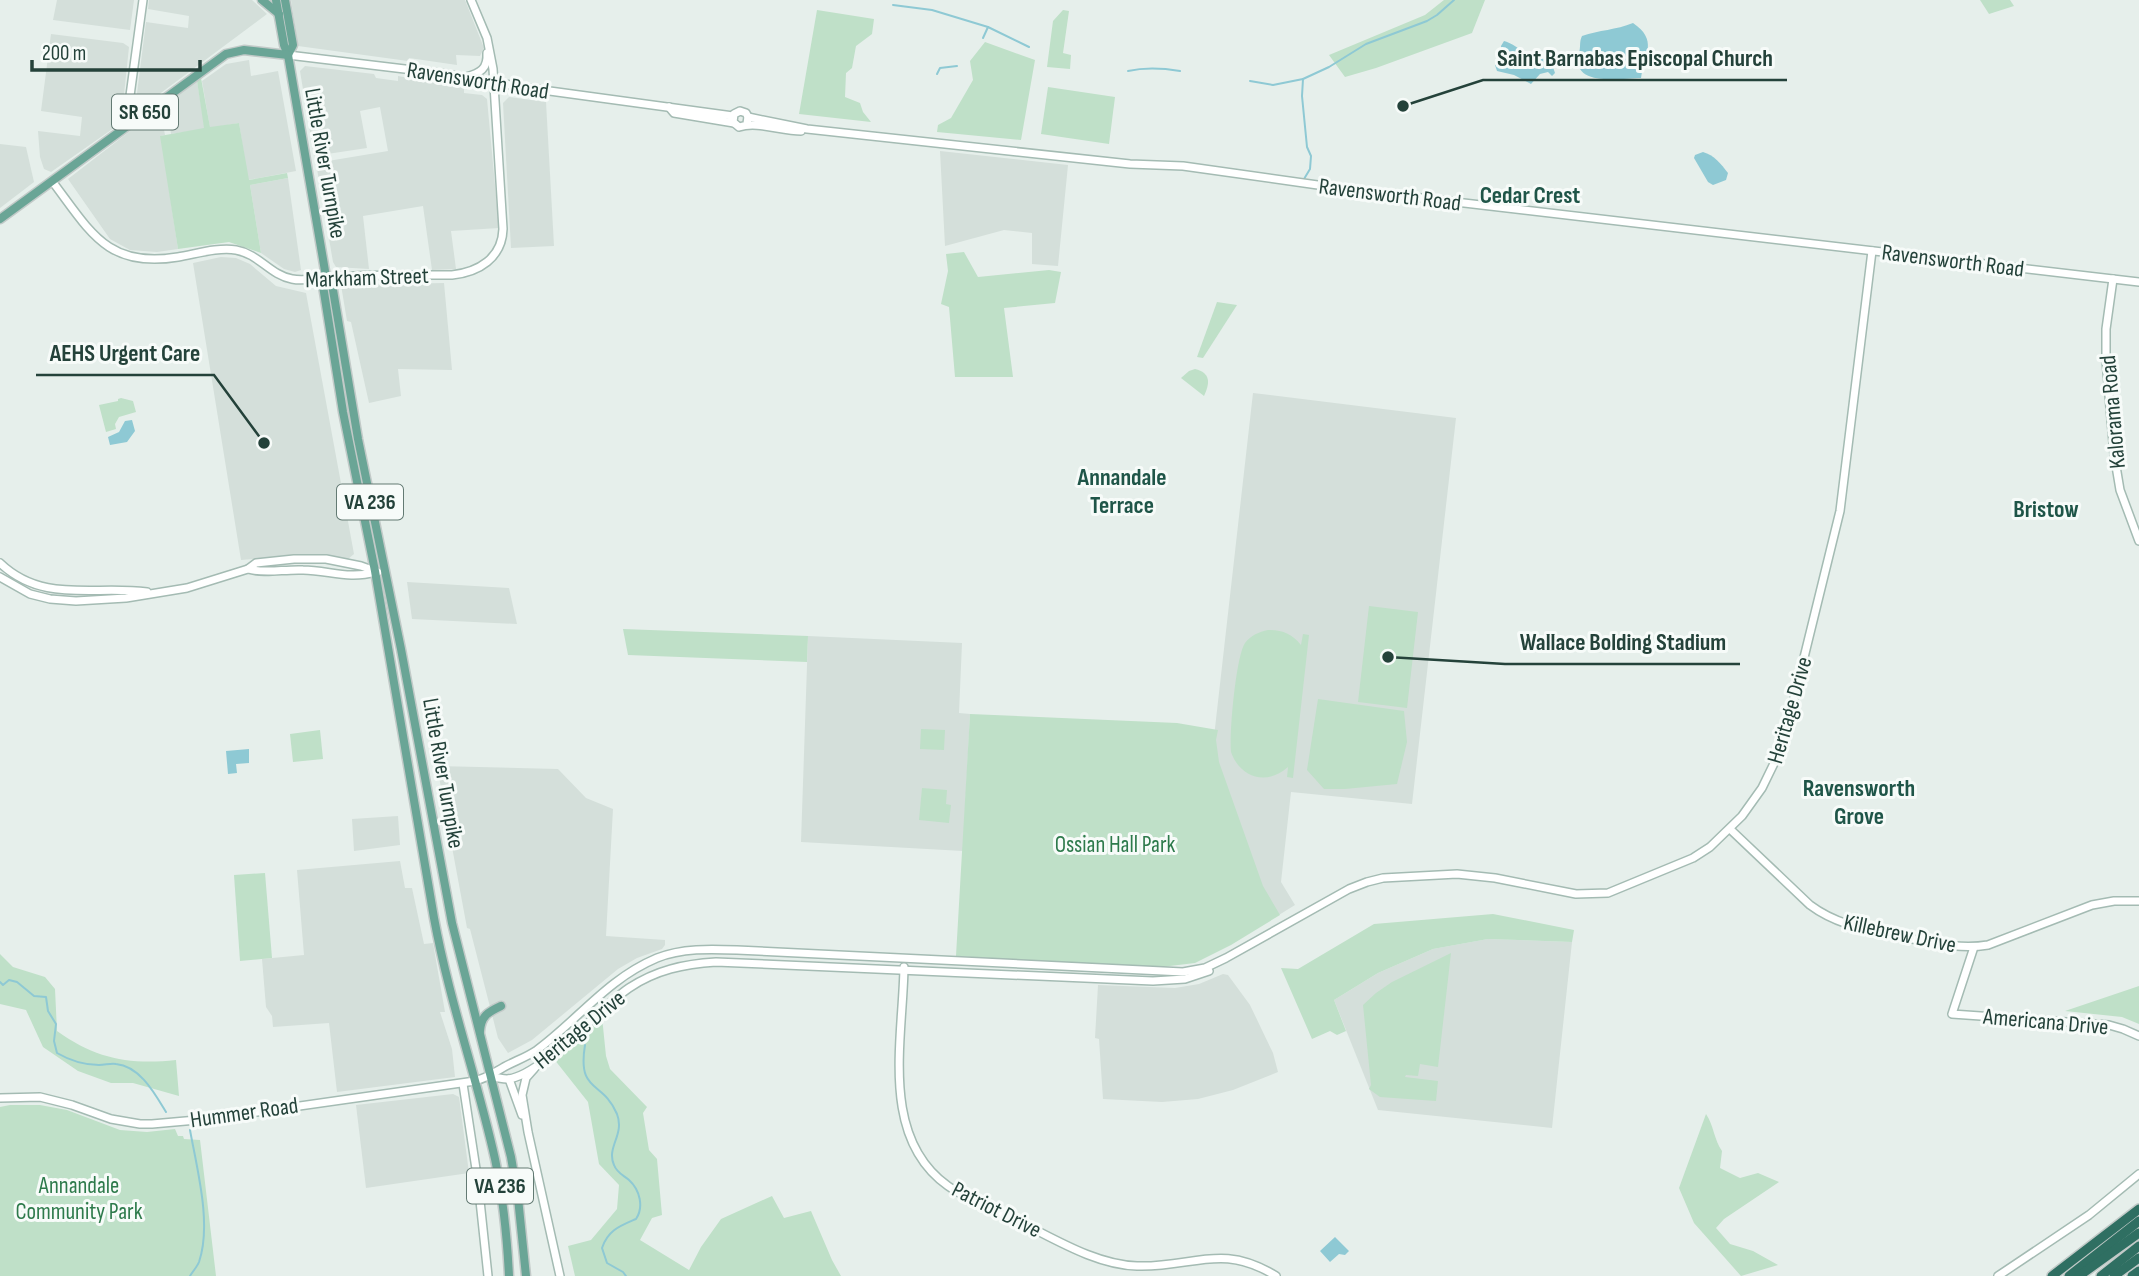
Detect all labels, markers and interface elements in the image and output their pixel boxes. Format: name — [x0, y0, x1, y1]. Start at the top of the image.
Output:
scale bar — [32, 28, 200, 72]
callout: Saint Barnabas Episcopal Church — [1483, 35, 1787, 80]
text: 200 m — [42, 41, 86, 66]
text: Saint Barnabas Episcopal Church — [1497, 44, 1773, 73]
street label: Ravensworth Road — [405, 56, 551, 106]
street label: Little River Turnpike — [298, 86, 352, 241]
road number: SR 650 — [112, 94, 178, 130]
street label: Ravensworth Road — [1317, 172, 1463, 218]
district label: Cedar Crest — [1480, 181, 1580, 210]
street label: Ravensworth Road — [1880, 238, 2026, 284]
street label: Markham Street — [305, 262, 429, 294]
callout: AEHS Urgent Care — [36, 330, 214, 375]
text: AEHS Urgent Care — [49, 339, 200, 368]
street label: Kalorama Road — [2094, 354, 2132, 470]
district label: Annandale Terrace — [1077, 463, 1166, 520]
road number: VA 236 — [337, 484, 403, 520]
district label: Bristow — [2013, 495, 2079, 524]
callout: Wallace Bolding Stadium — [1505, 619, 1740, 664]
text: Wallace Bolding Stadium — [1520, 628, 1726, 657]
street label: Heritage Drive — [1761, 654, 1819, 767]
street label: Little River Turnpike — [416, 696, 470, 851]
district label: Ravensworth Grove — [1803, 774, 1915, 831]
park label: Ossian Hall Park — [1055, 831, 1176, 859]
street label: Killebrew Drive — [1841, 908, 1959, 960]
street label: Heritage Drive — [528, 984, 631, 1075]
street label: Americana Drive — [1981, 1002, 2110, 1041]
street label: Hummer Road — [188, 1092, 300, 1134]
road number: VA 236 — [467, 1168, 533, 1204]
park label: Annandale Community Park — [15, 1172, 143, 1226]
street label: Patriot Drive — [947, 1176, 1046, 1244]

